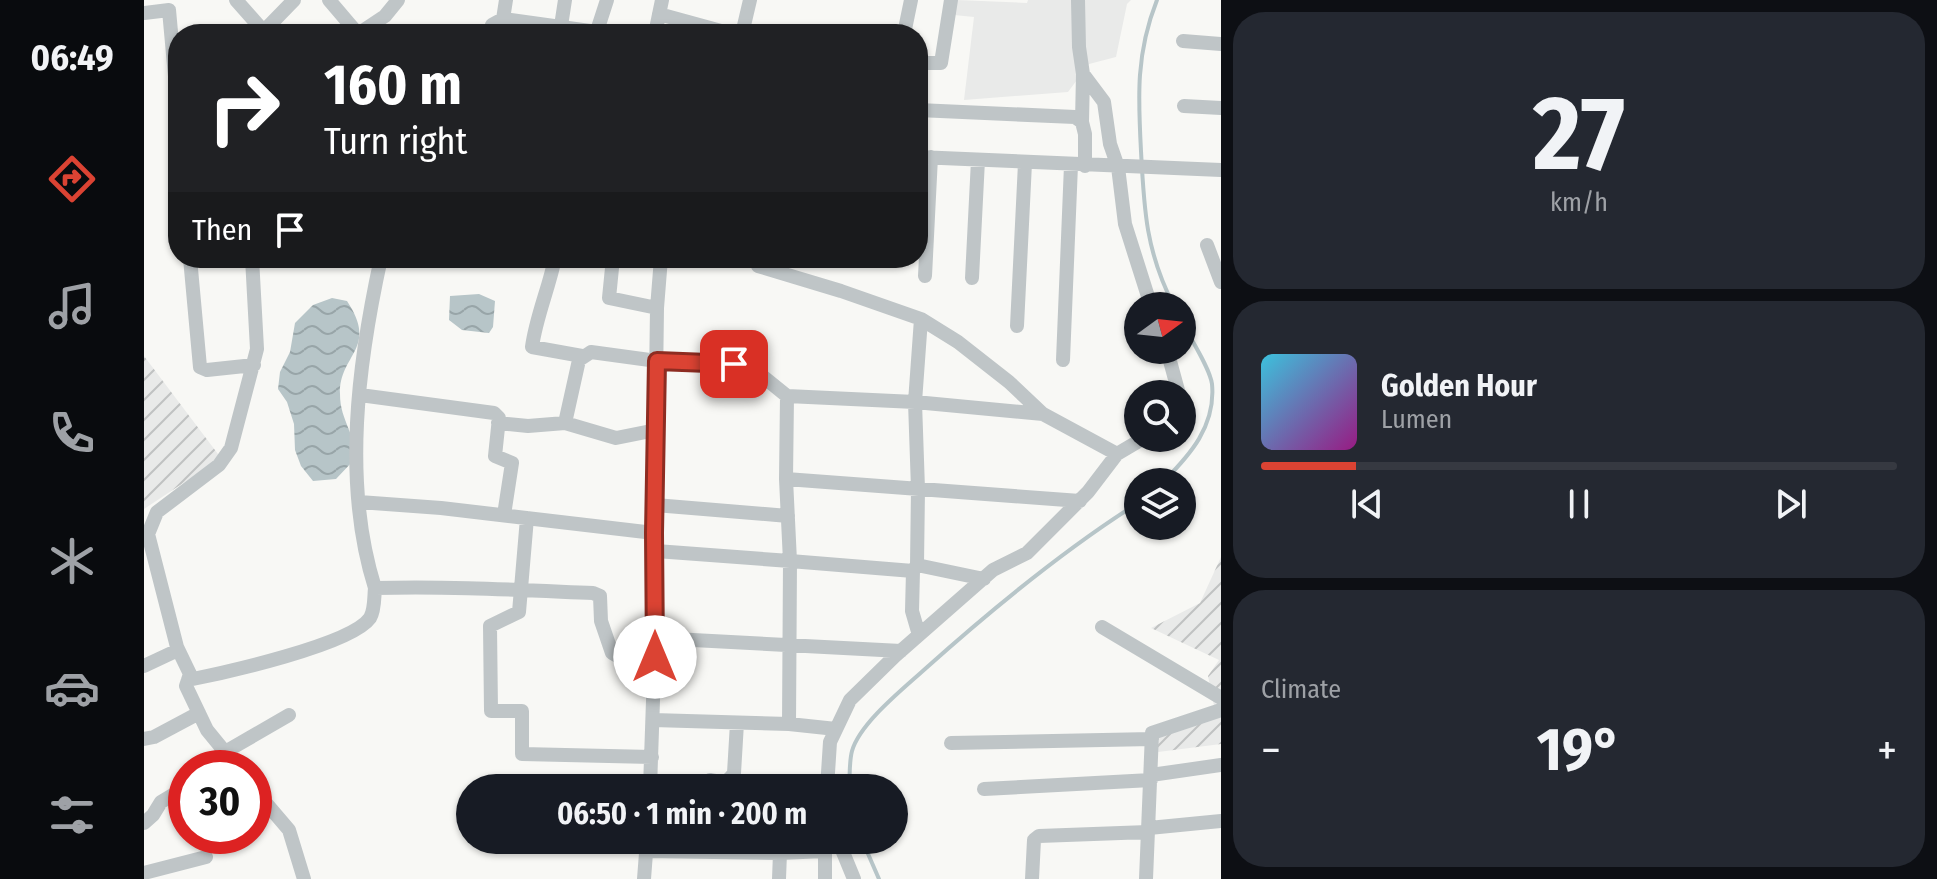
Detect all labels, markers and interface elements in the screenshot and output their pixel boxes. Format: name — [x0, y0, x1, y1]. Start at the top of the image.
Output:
text: 06:49 — [30, 36, 114, 80]
text: 160 m — [324, 52, 462, 119]
icon: right — [192, 56, 296, 160]
text: 27 — [1533, 72, 1625, 197]
text: Turn right — [324, 120, 467, 164]
icon: directions — [44, 151, 100, 207]
text: km/h — [1550, 187, 1608, 218]
icon: arrive — [268, 208, 312, 252]
text: Then — [192, 212, 252, 248]
icon: music — [44, 278, 100, 334]
north arrow — [1124, 292, 1196, 364]
map controls — [1124, 292, 1196, 540]
pin — [700, 330, 768, 398]
icon: arrive — [712, 342, 756, 386]
text: Golden Hour — [1381, 368, 1537, 404]
button: search — [1124, 380, 1196, 452]
text: Lumen — [1381, 404, 1452, 435]
icon: phone — [44, 405, 100, 461]
button: layers — [1124, 468, 1196, 540]
icon: previous — [1345, 482, 1389, 526]
icon: pause — [1557, 482, 1601, 526]
icon: next — [1769, 482, 1813, 526]
icon: climate — [44, 533, 100, 589]
position arrow — [613, 615, 697, 699]
icon: car — [44, 660, 100, 716]
text: Climate — [1261, 674, 1341, 705]
text: 19° — [1537, 714, 1621, 786]
text: − — [1261, 724, 1281, 777]
text: + — [1877, 724, 1897, 777]
speed limit sign: 30 — [168, 750, 272, 854]
icon: filters — [44, 787, 100, 843]
text: 06:50 · 1 min · 200 m — [557, 796, 807, 832]

